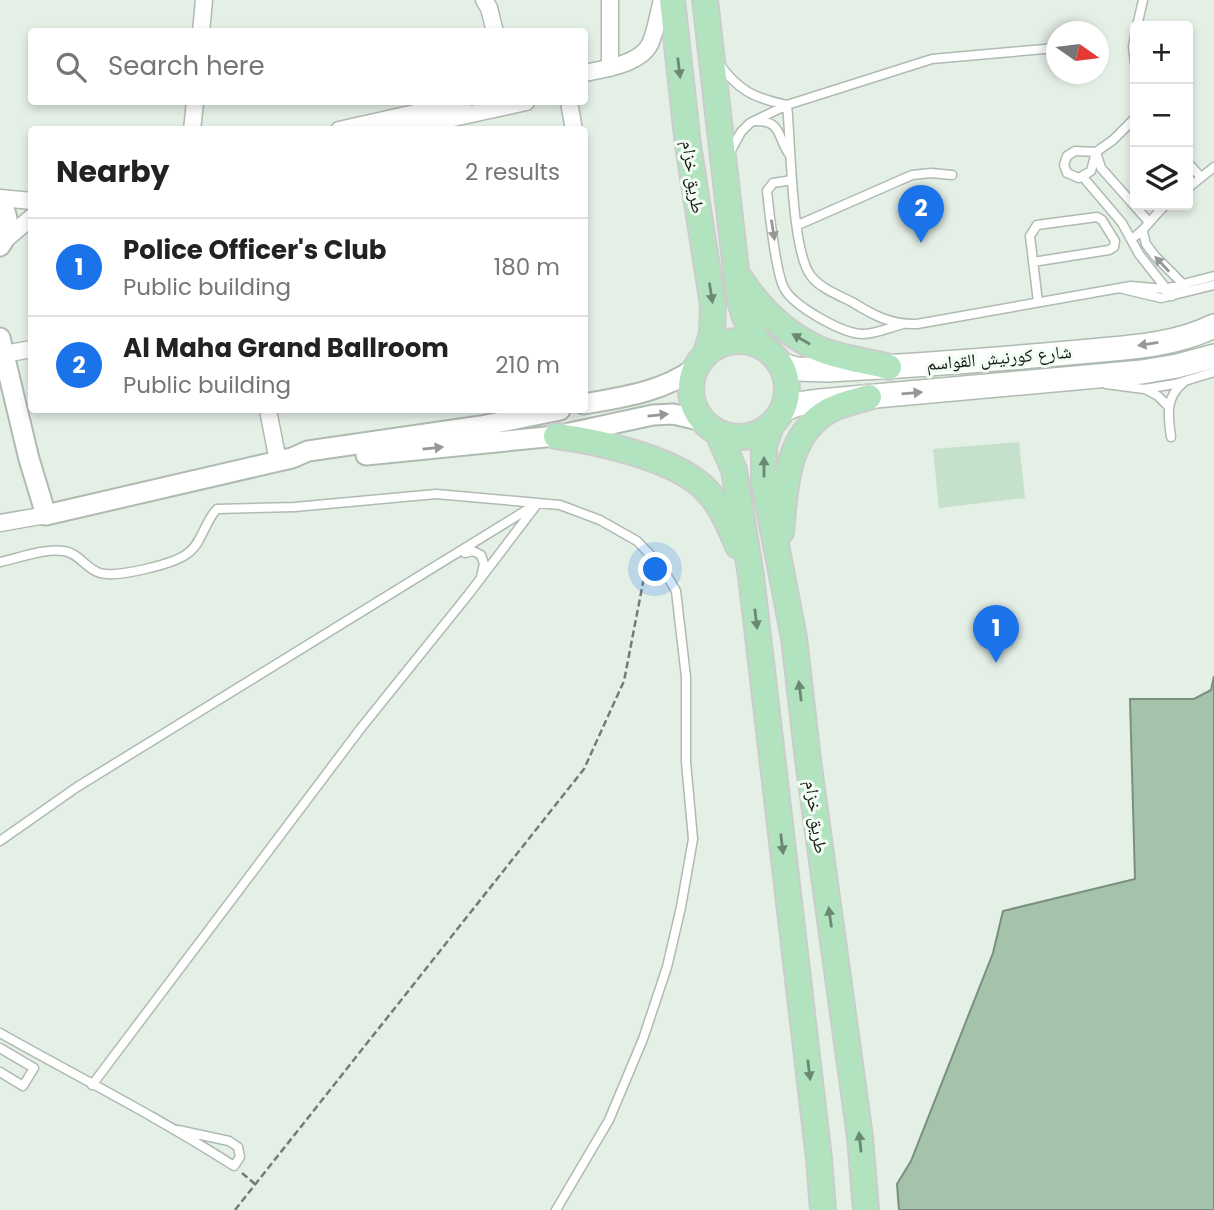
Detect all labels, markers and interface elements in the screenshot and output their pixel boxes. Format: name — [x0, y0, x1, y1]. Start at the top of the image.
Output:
north arrow — [1046, 21, 1109, 84]
map controls — [1130, 21, 1193, 210]
button: + — [1130, 21, 1193, 84]
search box — [28, 28, 588, 105]
icon: search — [52, 48, 90, 86]
text: Search here — [108, 48, 265, 84]
one-way arrow — [674, 57, 685, 79]
button: − — [1130, 84, 1193, 147]
street label: طريق خزام — [676, 139, 711, 215]
button: layers — [1130, 147, 1193, 210]
text: Nearby — [56, 150, 170, 193]
text: 2 results — [465, 156, 560, 188]
pin: 2 — [898, 185, 944, 243]
one-way arrow — [768, 219, 779, 241]
text: Police Officer's Club — [123, 232, 387, 268]
text: 1 — [75, 251, 83, 283]
text: 180 m — [494, 251, 560, 283]
one-way arrow — [1155, 256, 1171, 273]
text: Public building — [123, 271, 291, 303]
one-way arrow — [706, 282, 717, 304]
text: Al Maha Grand Ballroom — [123, 330, 449, 366]
one-way arrow — [792, 333, 811, 345]
street label: شارع كورنيش القواسم — [925, 339, 1073, 376]
one-way arrow — [1137, 339, 1159, 350]
text: 2 — [72, 349, 86, 381]
text: 210 m — [495, 349, 560, 381]
text: Public building — [123, 369, 291, 401]
one-way arrow — [901, 387, 923, 398]
one-way arrow — [647, 410, 669, 421]
one-way arrow — [422, 443, 444, 454]
one-way arrow — [758, 456, 769, 478]
your location — [638, 552, 672, 586]
pin: 1 — [973, 605, 1019, 663]
one-way arrow — [751, 608, 762, 630]
one-way arrow — [795, 680, 806, 702]
street label: طريق خزام — [799, 779, 834, 855]
one-way arrow — [777, 834, 788, 856]
one-way arrow — [824, 905, 835, 927]
one-way arrow — [803, 1060, 814, 1082]
one-way arrow — [854, 1131, 865, 1153]

